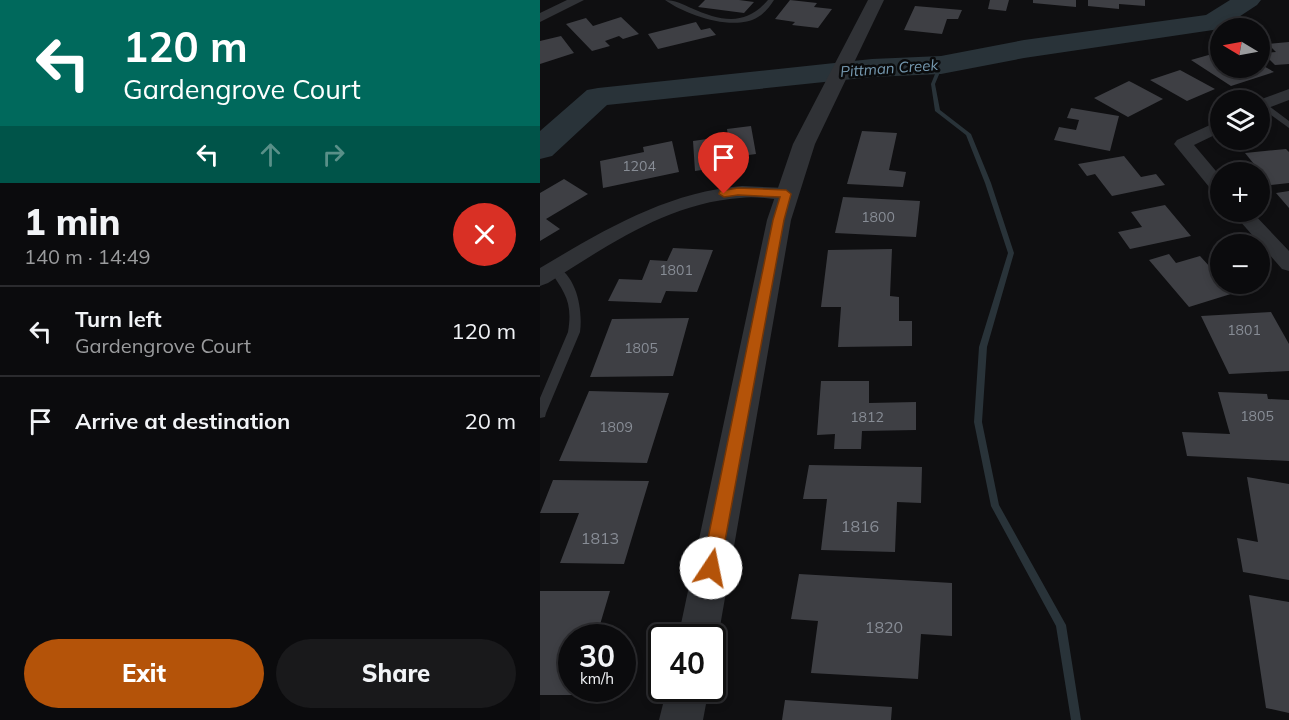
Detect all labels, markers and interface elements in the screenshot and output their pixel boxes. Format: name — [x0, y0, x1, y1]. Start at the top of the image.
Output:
north arrow — [1210, 18, 1270, 78]
map controls — [1210, 18, 1270, 294]
text: 120 m — [123, 20, 248, 73]
icon: left — [24, 24, 102, 102]
water label: Pittman Creek — [839, 55, 940, 81]
text: Gardengrove Court — [123, 72, 361, 106]
button: layers — [1210, 90, 1270, 150]
pin — [698, 132, 749, 194]
icon: left — [191, 138, 224, 171]
icon: ahead — [254, 138, 287, 171]
icon: right — [317, 138, 350, 171]
icon: arrive — [707, 141, 740, 174]
house number: 1204 — [622, 157, 656, 175]
button: + — [1210, 162, 1270, 222]
text: 1 min — [24, 199, 120, 244]
button: close — [453, 203, 516, 266]
house number: 1800 — [861, 208, 895, 226]
button: − — [1210, 234, 1270, 294]
text: 140 m · 14:49 — [24, 244, 150, 269]
house number: 1801 — [659, 261, 693, 279]
text: Turn left — [75, 305, 162, 333]
icon: left — [24, 315, 57, 348]
text: 120 m — [451, 317, 516, 345]
house number: 1801 — [1227, 321, 1261, 339]
text: Gardengrove Court — [75, 333, 251, 358]
house number: 1805 — [624, 339, 658, 357]
icon: arrive — [24, 405, 57, 438]
text: Arrive at destination — [75, 407, 290, 435]
text: 20 m — [465, 407, 516, 435]
house number: 1805 — [1240, 407, 1274, 425]
house number: 1812 — [850, 408, 884, 426]
house number: 1809 — [599, 418, 633, 436]
house number: 1816 — [841, 516, 879, 536]
house number: 1813 — [581, 528, 619, 548]
position arrow — [679, 536, 743, 600]
house number: 1820 — [865, 617, 903, 637]
speed limit sign: 40 — [648, 624, 726, 702]
text: 30 — [579, 637, 615, 675]
button: Exit — [24, 639, 264, 708]
button: Share — [276, 639, 516, 708]
text: km/h — [580, 669, 614, 688]

